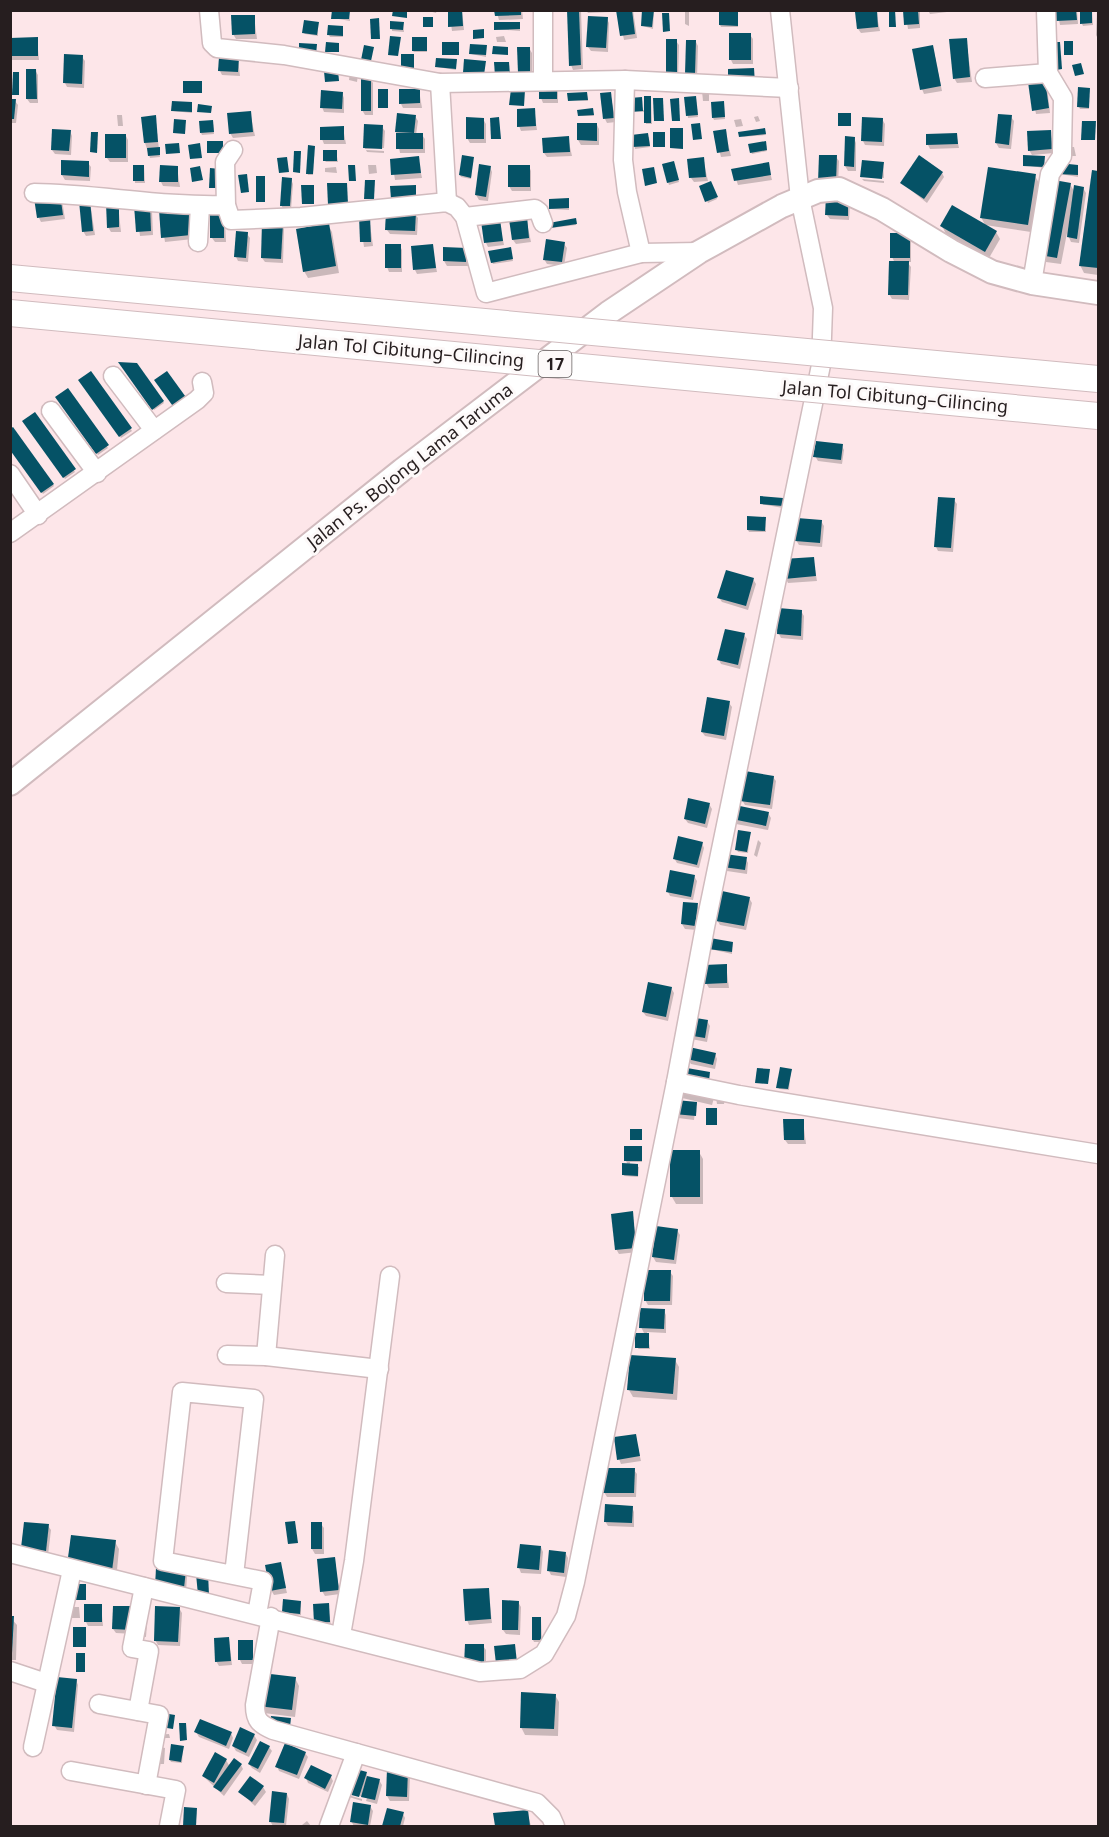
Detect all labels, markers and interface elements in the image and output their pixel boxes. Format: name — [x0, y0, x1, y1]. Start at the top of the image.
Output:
street label: Jalan Tol Cibitung–Cilincing — [295, 328, 525, 372]
road number: 17 — [538, 351, 572, 377]
street label: Jalan Tol Cibitung–Cilincing — [779, 374, 1009, 418]
street label: Jalan Ps. Bojong Lama Taruma — [300, 377, 517, 554]

